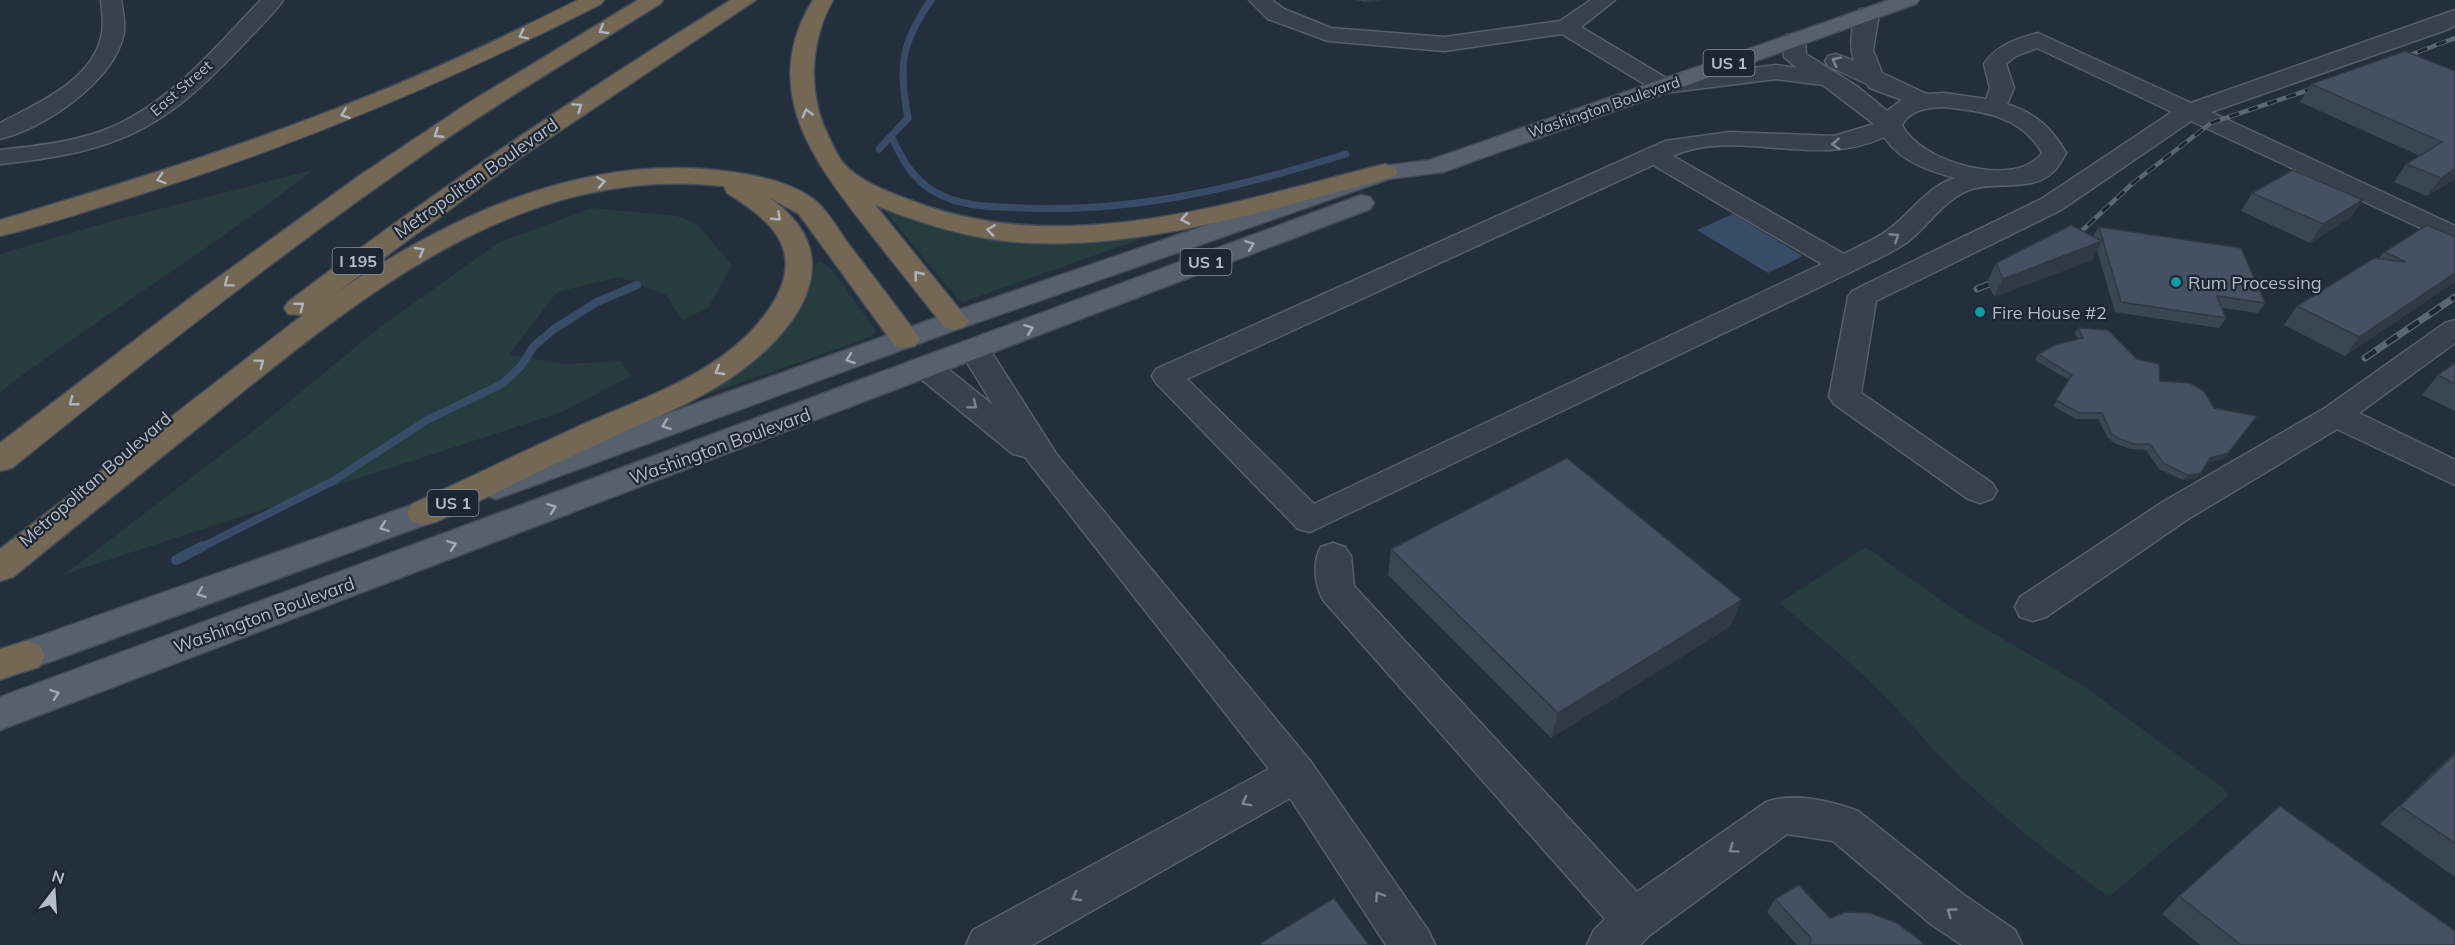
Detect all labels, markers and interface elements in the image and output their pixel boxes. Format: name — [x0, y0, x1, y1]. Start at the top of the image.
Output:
one-way arrow — [599, 23, 609, 34]
one-way arrow — [519, 28, 530, 39]
road number: US 1 — [1704, 50, 1754, 76]
street label: East Street — [146, 56, 216, 120]
one-way arrow — [1831, 57, 1842, 69]
street label: Washington Boulevard — [1526, 72, 1682, 142]
one-way arrow — [572, 104, 583, 115]
one-way arrow — [340, 106, 350, 119]
one-way arrow — [802, 108, 814, 119]
street label: Metropolitan Boulevard — [390, 113, 562, 243]
one-way arrow — [434, 126, 444, 138]
one-way arrow — [1831, 137, 1841, 150]
one-way arrow — [156, 172, 167, 184]
one-way arrow — [596, 176, 605, 188]
one-way arrow — [770, 210, 781, 221]
one-way arrow — [1181, 212, 1191, 225]
one-way arrow — [987, 224, 996, 236]
one-way arrow — [1888, 233, 1899, 244]
one-way arrow — [1244, 240, 1255, 252]
one-way arrow — [414, 247, 424, 258]
road number: I 195 — [332, 248, 384, 274]
road number: US 1 — [1180, 249, 1232, 275]
one-way arrow — [914, 271, 925, 282]
place label: Rum Processing — [2188, 271, 2322, 294]
marker: Rum Processing — [2169, 275, 2183, 289]
one-way arrow — [223, 276, 234, 287]
place label: Fire House #2 — [1992, 301, 2107, 324]
one-way arrow — [294, 303, 305, 314]
marker: Fire House #2 — [1973, 305, 1987, 319]
one-way arrow — [1023, 323, 1033, 336]
one-way arrow — [845, 352, 856, 365]
one-way arrow — [254, 359, 265, 370]
one-way arrow — [715, 363, 725, 375]
one-way arrow — [69, 394, 80, 405]
one-way arrow — [966, 397, 977, 408]
street label: Washington Boulevard — [626, 403, 814, 489]
street label: Metropolitan Boulevard — [14, 407, 176, 551]
one-way arrow — [661, 418, 672, 431]
road number: US 1 — [428, 490, 478, 516]
one-way arrow — [546, 503, 557, 515]
one-way arrow — [379, 520, 390, 533]
one-way arrow — [446, 540, 457, 552]
street label: Washington Boulevard — [170, 572, 358, 658]
one-way arrow — [196, 586, 207, 599]
one-way arrow — [49, 688, 60, 701]
one-way arrow — [1242, 795, 1252, 806]
one-way arrow — [1729, 842, 1740, 853]
north arrow — [24, 861, 84, 921]
text: N — [50, 865, 67, 888]
one-way arrow — [1072, 890, 1082, 901]
one-way arrow — [1375, 892, 1386, 903]
one-way arrow — [1947, 908, 1958, 919]

